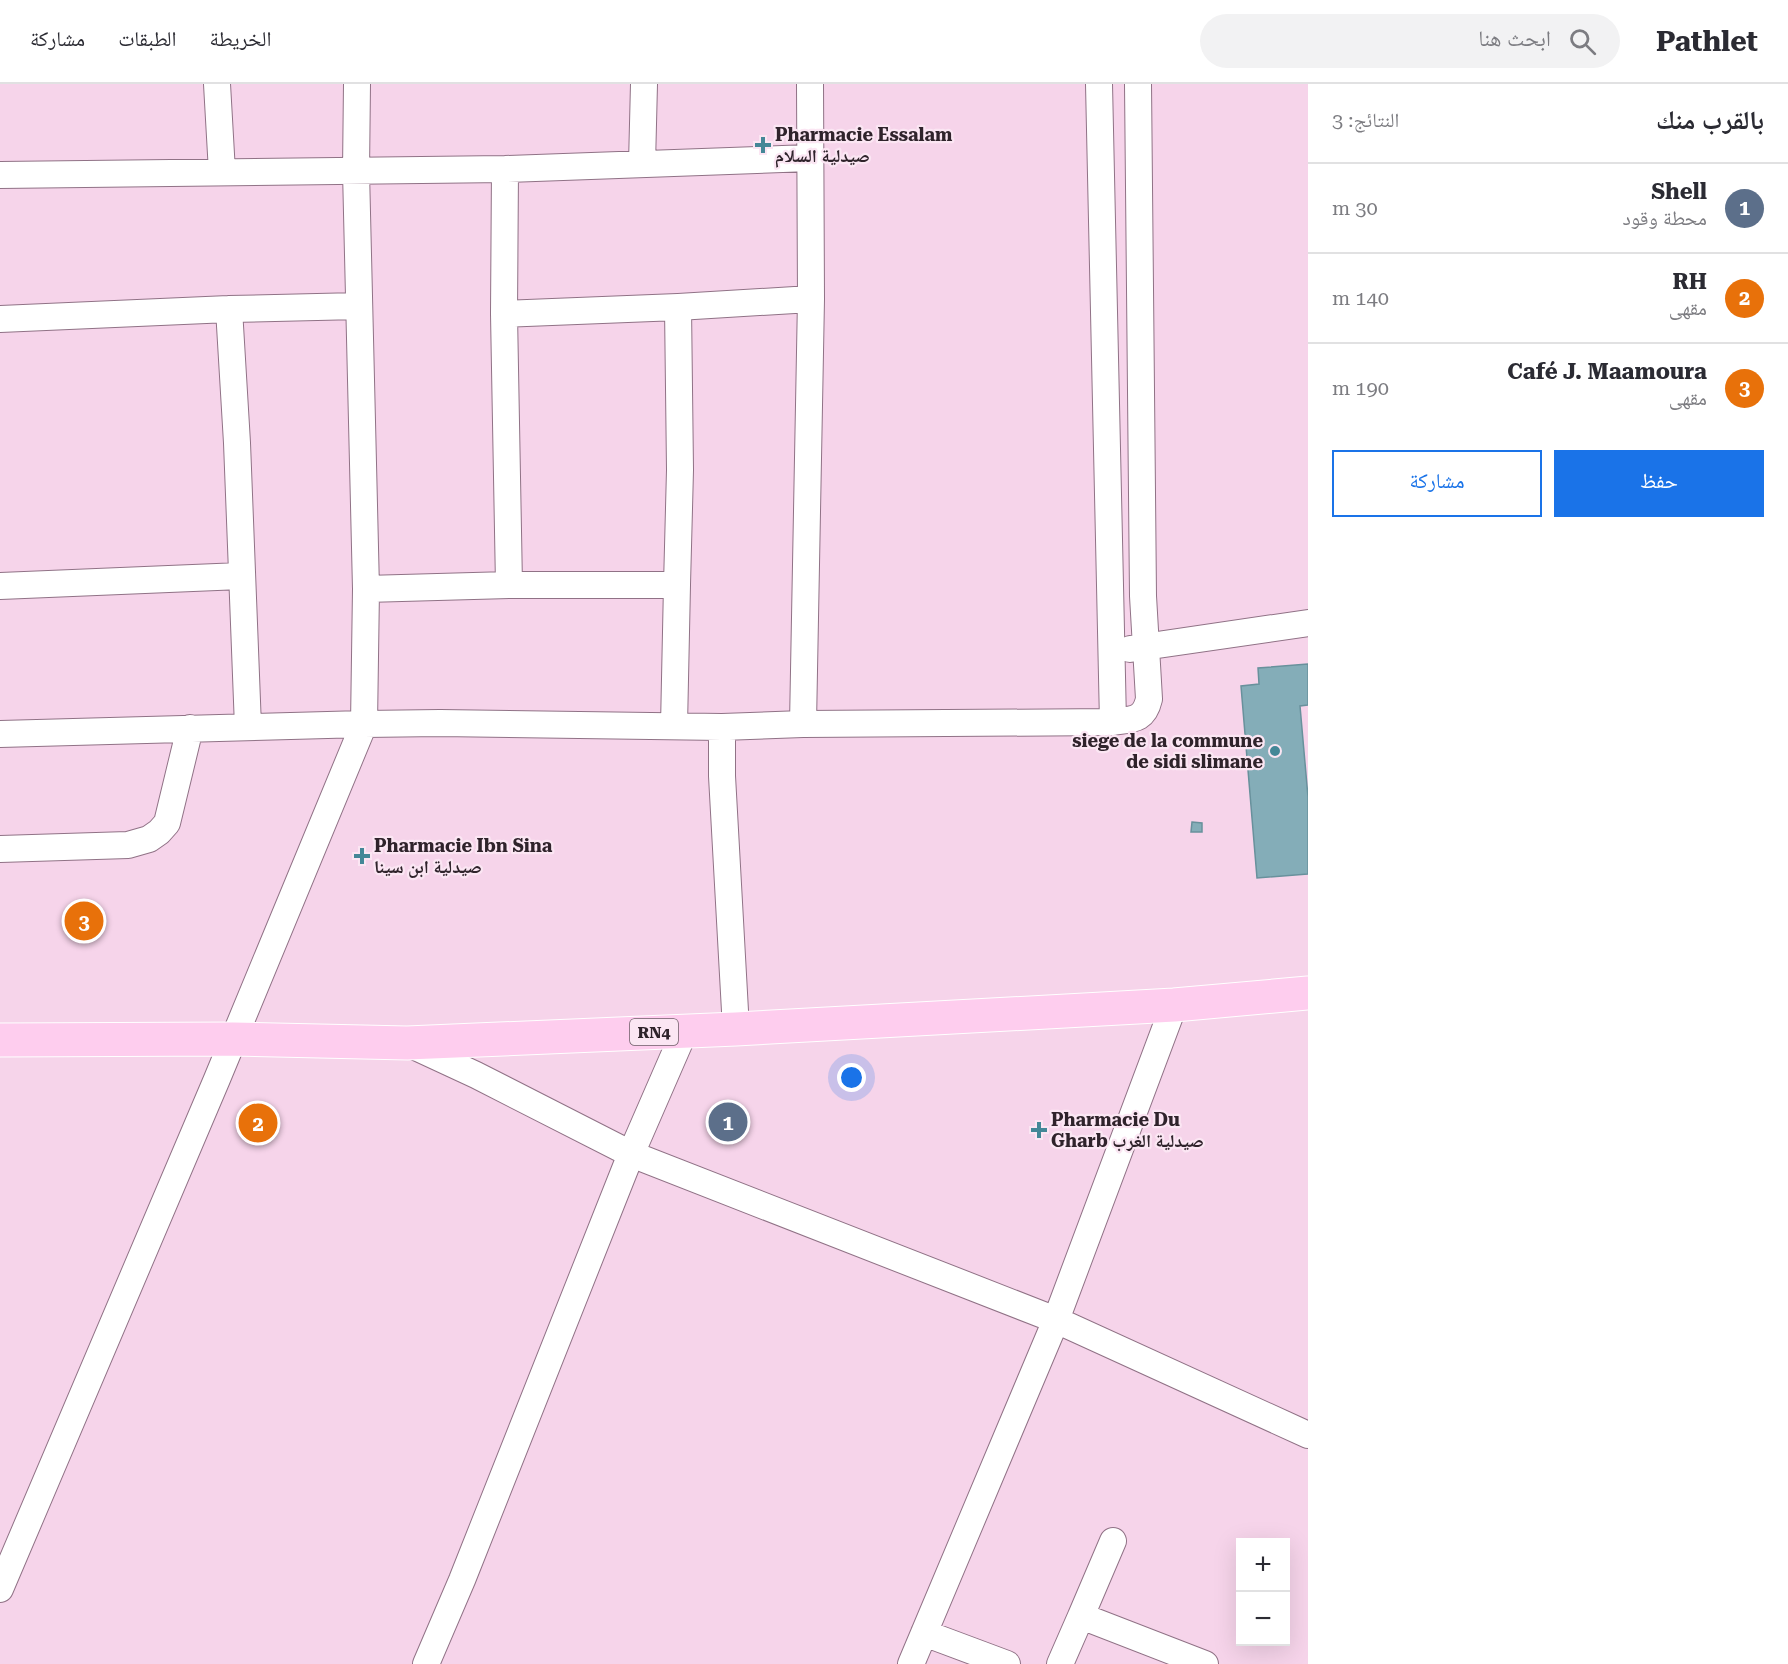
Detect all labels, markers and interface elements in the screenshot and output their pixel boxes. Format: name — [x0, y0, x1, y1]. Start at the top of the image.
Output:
search box — [1200, 14, 1620, 68]
icon: search — [1566, 25, 1599, 58]
text: Pathlet — [1656, 25, 1758, 58]
text: ابحث هنا — [1478, 26, 1551, 51]
text: مشاركة — [30, 27, 85, 51]
text: الطبقات — [118, 27, 177, 51]
text: الخريطة — [210, 27, 271, 51]
text: بالقرب منك — [1656, 105, 1764, 135]
text: النتائج: 3 — [1332, 108, 1399, 132]
place label: Pharmacie Essalam صيدلية السلام — [775, 124, 953, 168]
marker: Pharmacie Essalam صيدلية السلام — [756, 138, 770, 152]
text: Shell — [1651, 179, 1707, 204]
text: 30 m — [1332, 196, 1378, 220]
text: 1 — [1739, 196, 1750, 220]
text: محطة وقود — [1622, 206, 1707, 230]
text: RH — [1672, 269, 1707, 294]
text: 140 m — [1332, 286, 1389, 310]
text: 2 — [1739, 286, 1750, 310]
text: مقهى — [1669, 296, 1707, 320]
text: Café J. Maamoura — [1507, 359, 1707, 384]
text: 190 m — [1332, 376, 1389, 400]
text: 3 — [1739, 376, 1750, 400]
text: مقهى — [1669, 386, 1707, 410]
button: مشاركة — [1332, 450, 1542, 517]
button: حفظ — [1554, 450, 1764, 517]
place label: siege de la commune de sidi slimane — [1072, 730, 1263, 772]
marker: siege de la commune de sidi slimane — [1268, 744, 1282, 758]
place label: Pharmacie Ibn Sina صيدلية ابن سينا — [374, 835, 553, 878]
marker: Pharmacie Ibn Sina صيدلية ابن سينا — [355, 849, 369, 863]
pin: 3 — [64, 898, 104, 944]
road number: RN4 — [630, 1019, 678, 1045]
your location — [837, 1063, 866, 1092]
pin: 2 — [238, 1100, 278, 1146]
pin: 1 — [708, 1100, 748, 1144]
place label: Pharmacie Du Gharb صيدلية الغرب — [1051, 1109, 1204, 1152]
marker: Pharmacie Du Gharb صيدلية الغرب — [1032, 1123, 1046, 1137]
map controls — [1236, 1538, 1290, 1646]
button: + — [1236, 1538, 1290, 1592]
button: − — [1236, 1592, 1290, 1646]

